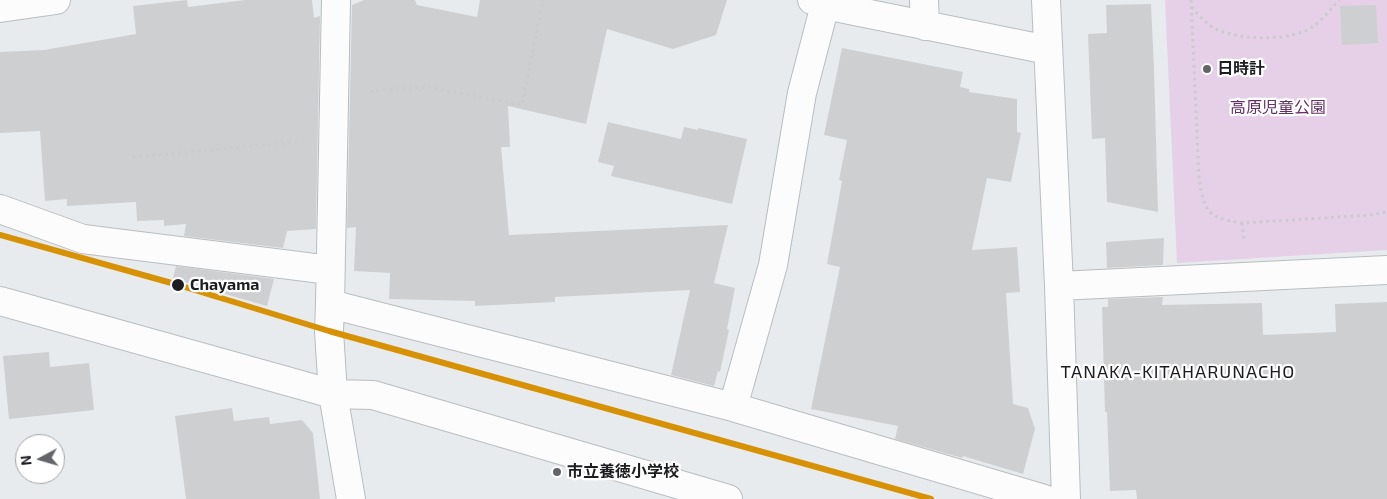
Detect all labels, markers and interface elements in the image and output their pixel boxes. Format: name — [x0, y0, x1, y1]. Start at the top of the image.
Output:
place label: 日時計 — [1217, 59, 1265, 79]
marker: 日時計 — [1201, 63, 1213, 75]
park label: 高原児童公園 — [1230, 98, 1326, 118]
place label: Chayama — [190, 275, 259, 295]
marker: Chayama — [170, 277, 186, 293]
district label: TANAKA-KITAHARUNACHO — [1058, 361, 1298, 383]
north arrow — [15, 434, 65, 484]
text: N — [17, 455, 35, 466]
place label: 市立養徳小学校 — [567, 462, 679, 482]
marker: 市立養徳小学校 — [551, 466, 563, 478]

